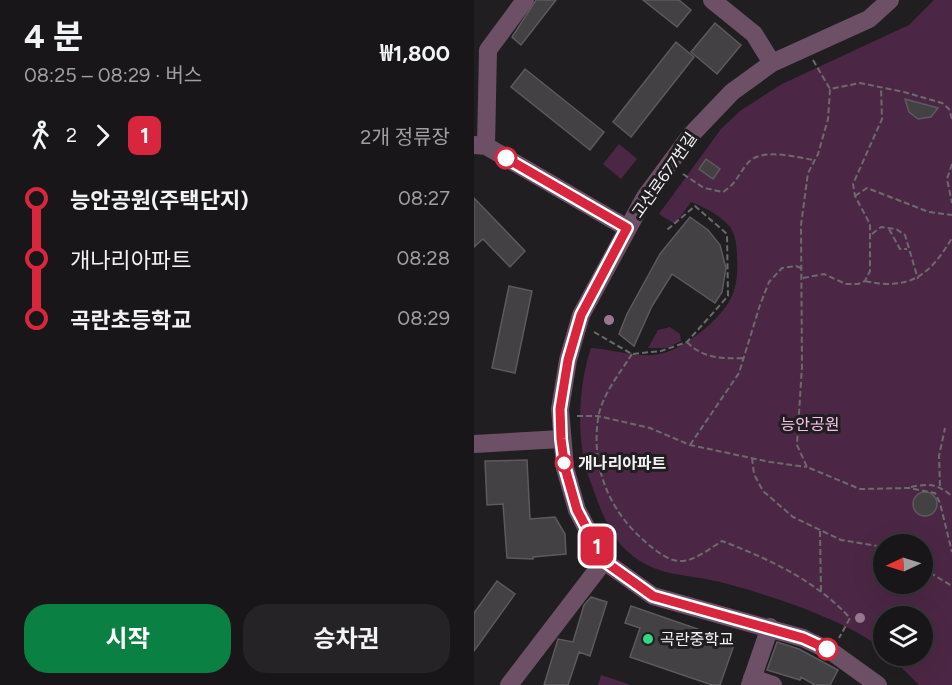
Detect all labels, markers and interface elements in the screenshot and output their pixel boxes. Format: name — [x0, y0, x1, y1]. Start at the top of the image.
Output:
text: 4 분 — [24, 17, 83, 56]
text: ₩1,800 — [380, 40, 450, 67]
text: 08:25 – 08:29 · 버스 — [24, 63, 202, 87]
icon: walk — [24, 119, 57, 152]
icon: forward — [86, 119, 119, 152]
text: 2 — [66, 123, 77, 147]
text: 1 — [140, 123, 149, 148]
text: 2개 정류장 — [360, 125, 450, 149]
street label: 고산로677번길 — [628, 129, 701, 222]
unlabelled marker — [495, 147, 517, 169]
text: 08:27 — [398, 186, 450, 210]
text: 능안공원(주택단지) — [70, 187, 249, 214]
text: 08:28 — [396, 246, 450, 270]
text: 개나리아파트 — [70, 247, 191, 274]
text: 08:29 — [397, 306, 450, 330]
text: 곡란초등학교 — [70, 307, 191, 334]
park label: 능안공원 — [781, 415, 839, 434]
marker: 개나리아파트 — [555, 454, 573, 472]
place label: 개나리아파트 — [578, 454, 667, 473]
line badge: 1 — [578, 526, 616, 566]
text: 1 — [593, 534, 601, 559]
north arrow — [873, 534, 933, 594]
map controls — [873, 534, 933, 666]
button: 시작 — [24, 604, 231, 673]
button: 승차권 — [243, 604, 450, 673]
button: layers — [873, 606, 933, 666]
place label: 곡란중학교 — [660, 630, 734, 649]
marker: 곡란중학교 — [641, 632, 655, 646]
unlabelled marker — [816, 638, 838, 660]

